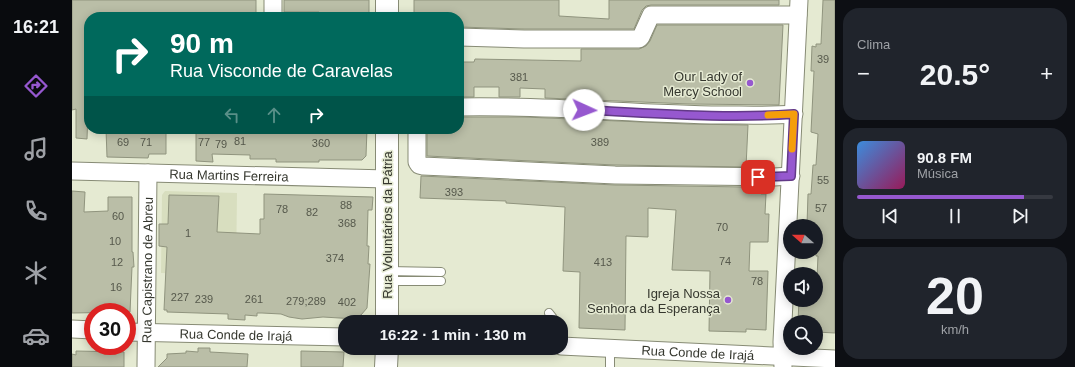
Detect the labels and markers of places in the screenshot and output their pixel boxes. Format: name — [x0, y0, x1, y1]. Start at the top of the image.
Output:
place label: Our Lady of Mercy School — [663, 69, 742, 99]
marker: Our Lady of Mercy School — [745, 78, 755, 88]
pin — [741, 160, 775, 194]
place label: Igreja Nossa Senhora da Esperança — [587, 286, 721, 316]
marker: Igreja Nossa Senhora da Esperança — [723, 295, 733, 305]

